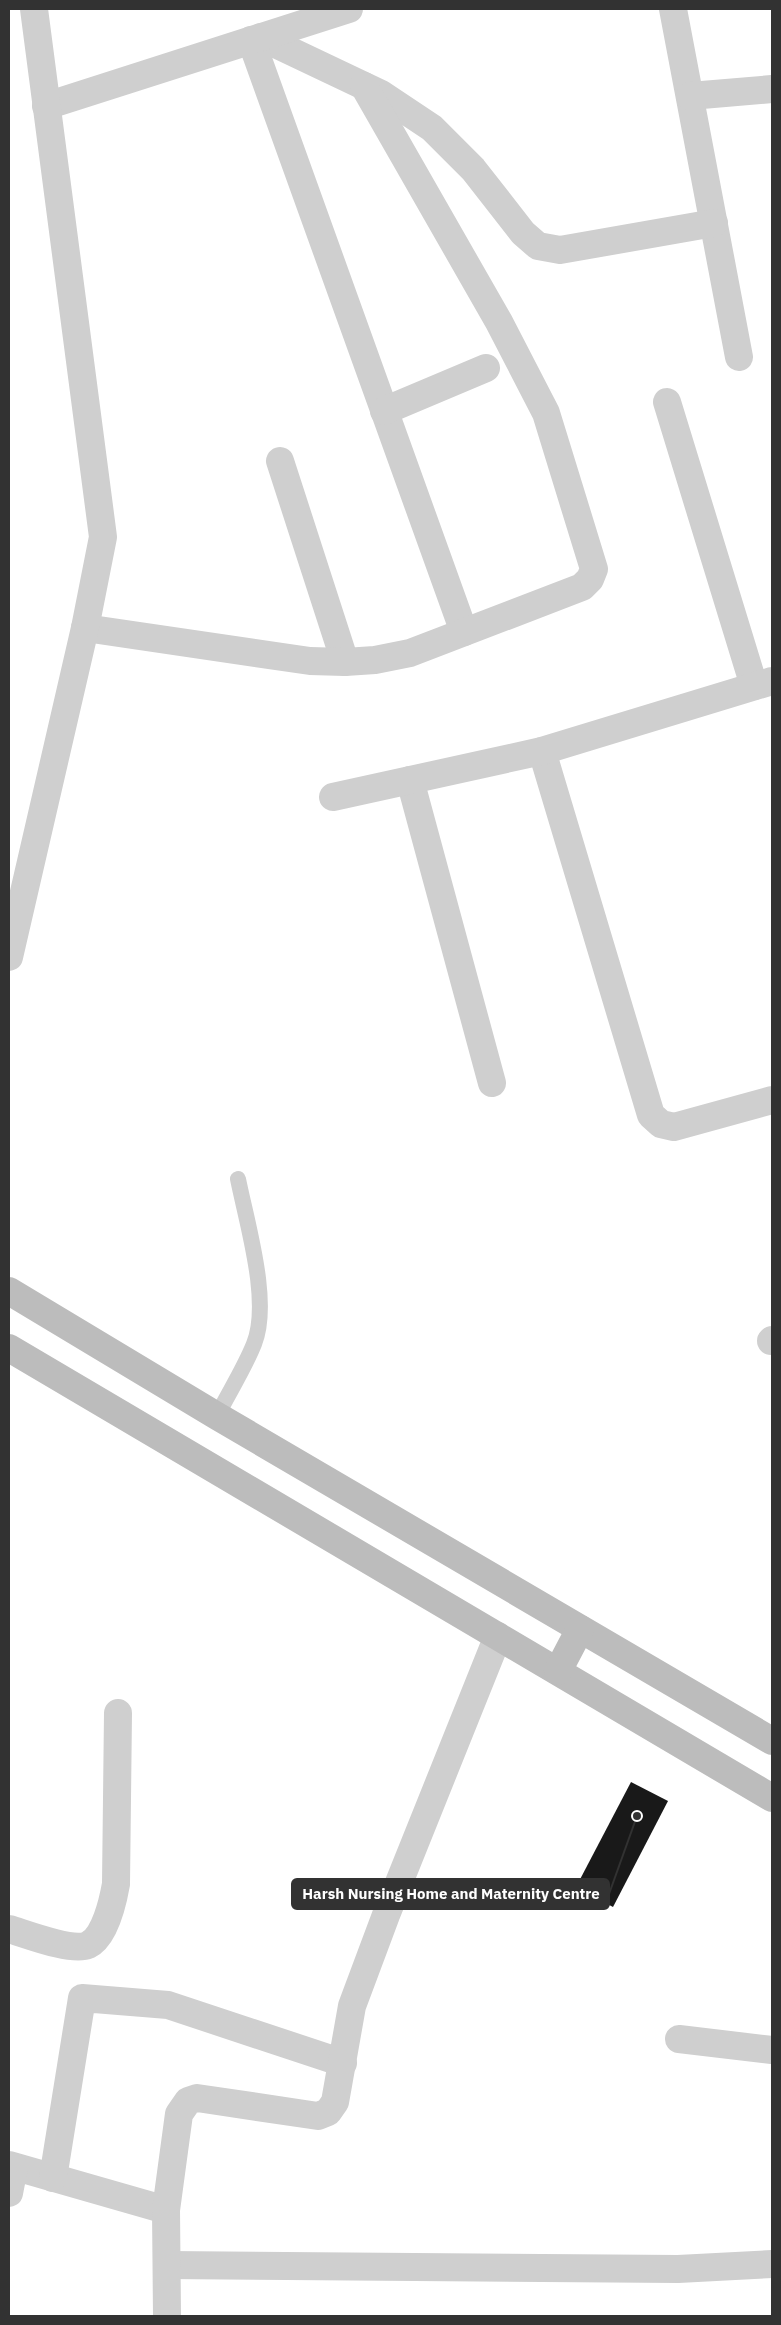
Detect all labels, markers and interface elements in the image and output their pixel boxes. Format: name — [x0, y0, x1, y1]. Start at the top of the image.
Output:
callout: Harsh Nursing Home and Maternity Centre — [292, 1879, 609, 1909]
text: Harsh Nursing Home and Maternity Centre — [302, 1884, 600, 1903]

